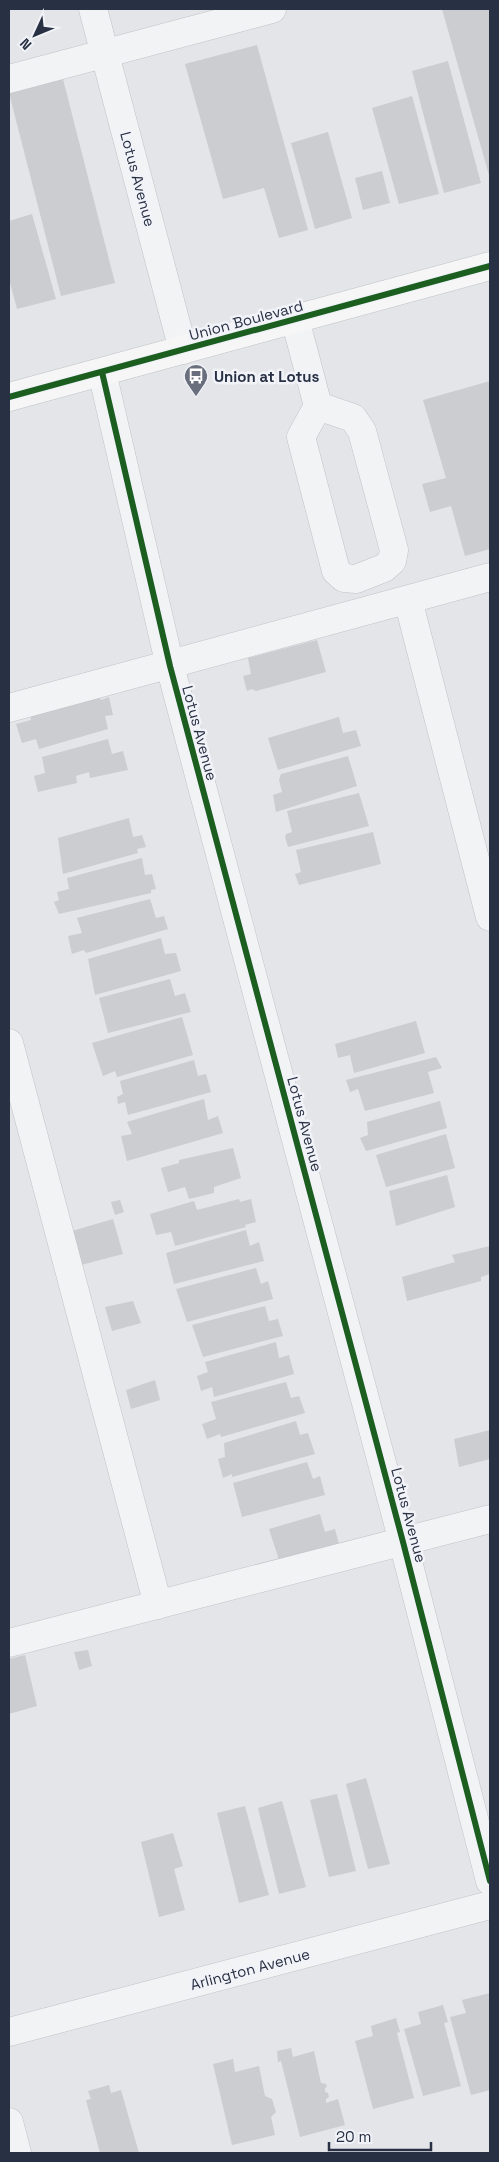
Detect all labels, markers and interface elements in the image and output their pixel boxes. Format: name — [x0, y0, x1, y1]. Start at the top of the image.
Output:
north arrow — [10, 10, 60, 60]
text: N — [16, 34, 35, 54]
street label: Lotus Avenue — [116, 129, 160, 229]
street label: Union Boulevard — [187, 296, 305, 344]
bus stop icon: Union at Lotus — [183, 363, 209, 397]
place label: Union at Lotus — [214, 367, 319, 386]
street label: Lotus Avenue — [178, 683, 222, 783]
street label: Lotus Avenue — [283, 1074, 327, 1174]
street label: Lotus Avenue — [387, 1465, 431, 1565]
street label: Arlington Avenue — [188, 1944, 312, 1994]
scale bar — [329, 2120, 432, 2152]
text: 20 m — [336, 2127, 371, 2146]

